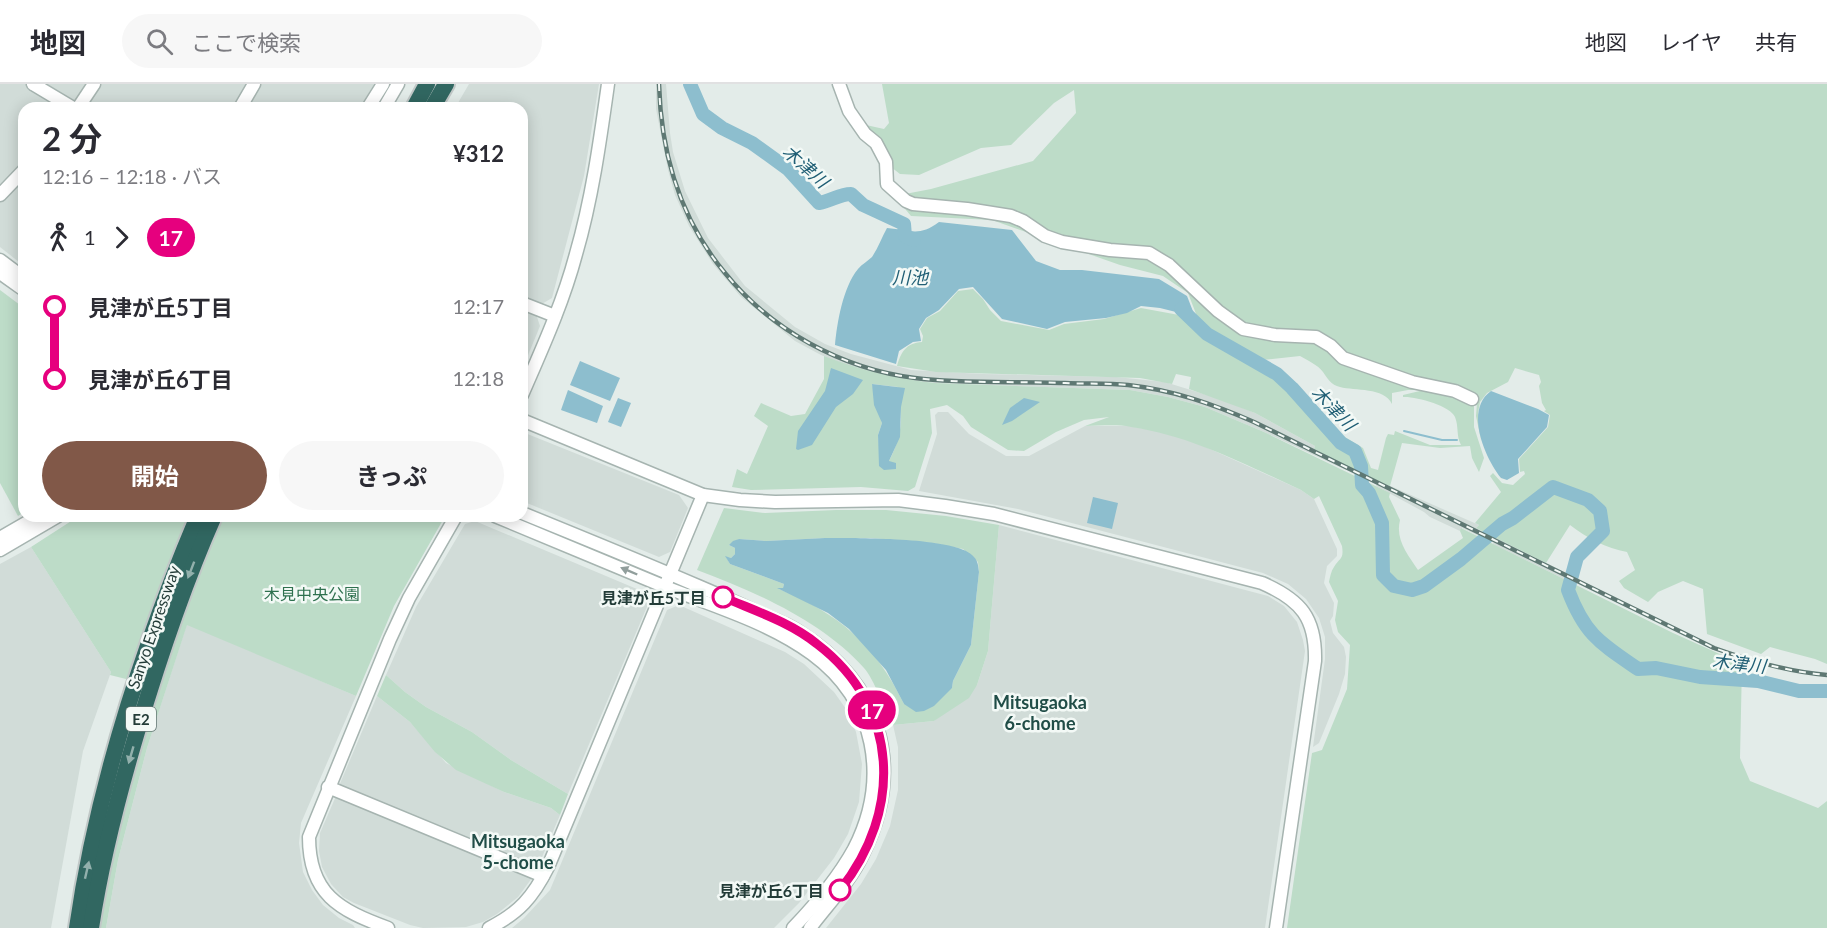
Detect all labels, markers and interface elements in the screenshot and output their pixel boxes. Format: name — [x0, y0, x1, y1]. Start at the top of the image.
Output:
search box — [122, 14, 542, 68]
text: 地図 — [30, 25, 86, 59]
icon: search — [143, 25, 176, 58]
text: ここで検索 — [191, 29, 301, 56]
text: 地図 — [1585, 29, 1627, 54]
text: レイヤ — [1660, 29, 1722, 54]
text: 共有 — [1755, 29, 1797, 54]
text: 2 分 — [42, 118, 102, 158]
text: ¥312 — [453, 140, 504, 167]
water label: 木津川 — [779, 140, 835, 194]
text: 12:16 – 12:18 · バス — [42, 164, 222, 188]
icon: walk — [42, 221, 75, 254]
icon: forward — [105, 221, 138, 254]
text: 1 — [84, 225, 96, 249]
text: 17 — [159, 225, 183, 250]
water label: 川池 — [892, 266, 930, 288]
text: 見津が丘5丁目 — [88, 294, 233, 321]
text: 12:17 — [453, 294, 504, 318]
text: 見津が丘6丁目 — [88, 366, 233, 393]
text: 12:18 — [453, 366, 504, 390]
water label: 木津川 — [1307, 381, 1362, 437]
button: 開始 — [42, 441, 267, 510]
button: きっぷ — [279, 441, 504, 510]
one-way arrow — [186, 561, 195, 579]
street label: Sanyo Expressway — [123, 562, 183, 691]
one-way arrow — [620, 567, 637, 576]
park label: 木見中央公園 — [264, 584, 360, 603]
marker: 見津が丘5丁目 — [712, 586, 734, 608]
place label: 見津が丘5丁目 — [601, 588, 706, 607]
water label: 木津川 — [1711, 649, 1769, 677]
line badge: 17 — [845, 690, 899, 730]
district label: Mitsugaoka 6-chome — [993, 691, 1087, 734]
text: 17 — [860, 698, 884, 723]
road number: E2 — [126, 707, 156, 731]
one-way arrow — [126, 746, 135, 764]
district label: Mitsugaoka 5-chome — [471, 830, 565, 873]
one-way arrow — [82, 861, 92, 880]
marker: 見津が丘6丁目 — [829, 879, 851, 901]
place label: 見津が丘6丁目 — [719, 881, 824, 900]

